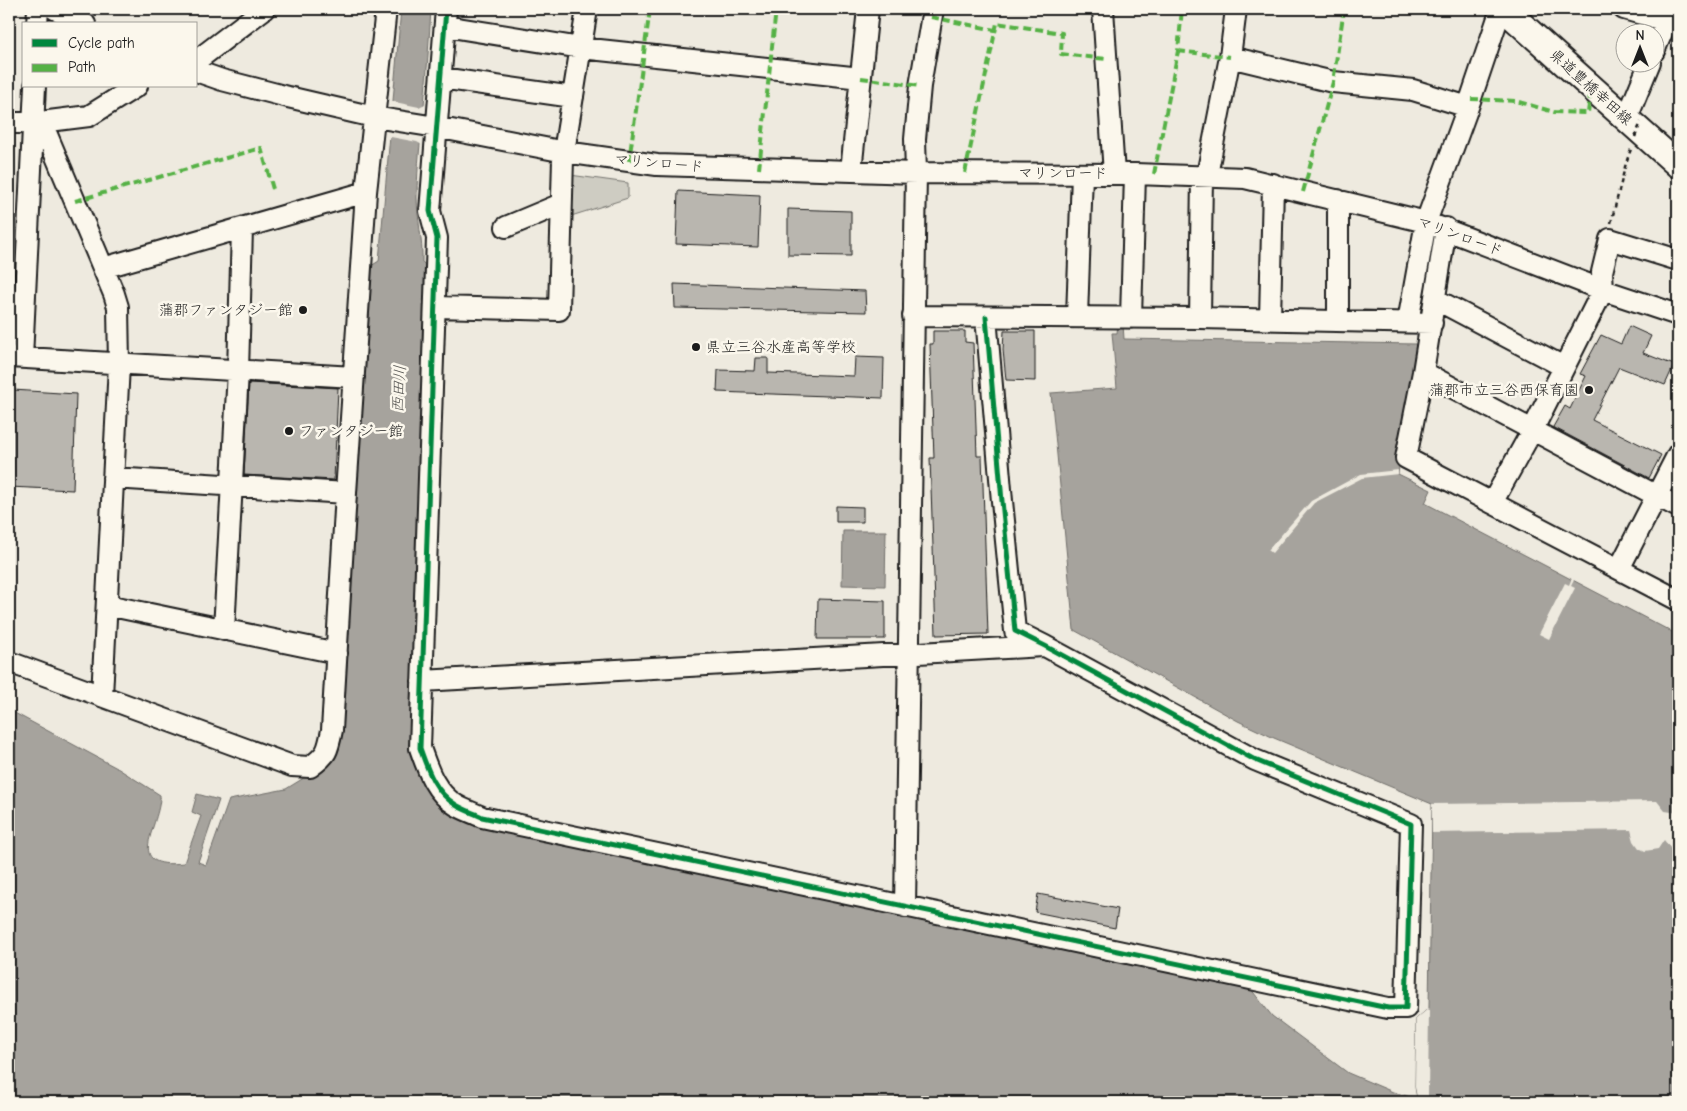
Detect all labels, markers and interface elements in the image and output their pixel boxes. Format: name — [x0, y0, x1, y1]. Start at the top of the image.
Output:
legend — [22, 22, 198, 88]
north arrow — [1614, 22, 1664, 72]
text: N — [1635, 27, 1645, 44]
text: Cycle path — [68, 34, 135, 52]
street label: 県道豊橋幸田線 — [1546, 45, 1636, 129]
text: Path — [68, 58, 96, 76]
street label: マリンロード — [613, 150, 705, 176]
street label: マリンロード — [1018, 164, 1108, 182]
street label: マリンロード — [1415, 212, 1505, 260]
place label: 蒲郡ファンタジー館 — [159, 301, 293, 319]
marker: 蒲郡ファンタジー館 — [297, 304, 309, 316]
place label: 県立三谷水産高等学校 — [706, 338, 856, 356]
marker: 県立三谷水産高等学校 — [690, 341, 702, 353]
water label: 西田川 — [389, 365, 409, 413]
place label: 蒲郡市立三谷西保育園 — [1429, 381, 1579, 399]
marker: 蒲郡市立三谷西保育園 — [1583, 384, 1595, 396]
place label: ファンタジー館 — [299, 422, 403, 440]
marker: ファンタジー館 — [283, 425, 295, 437]

